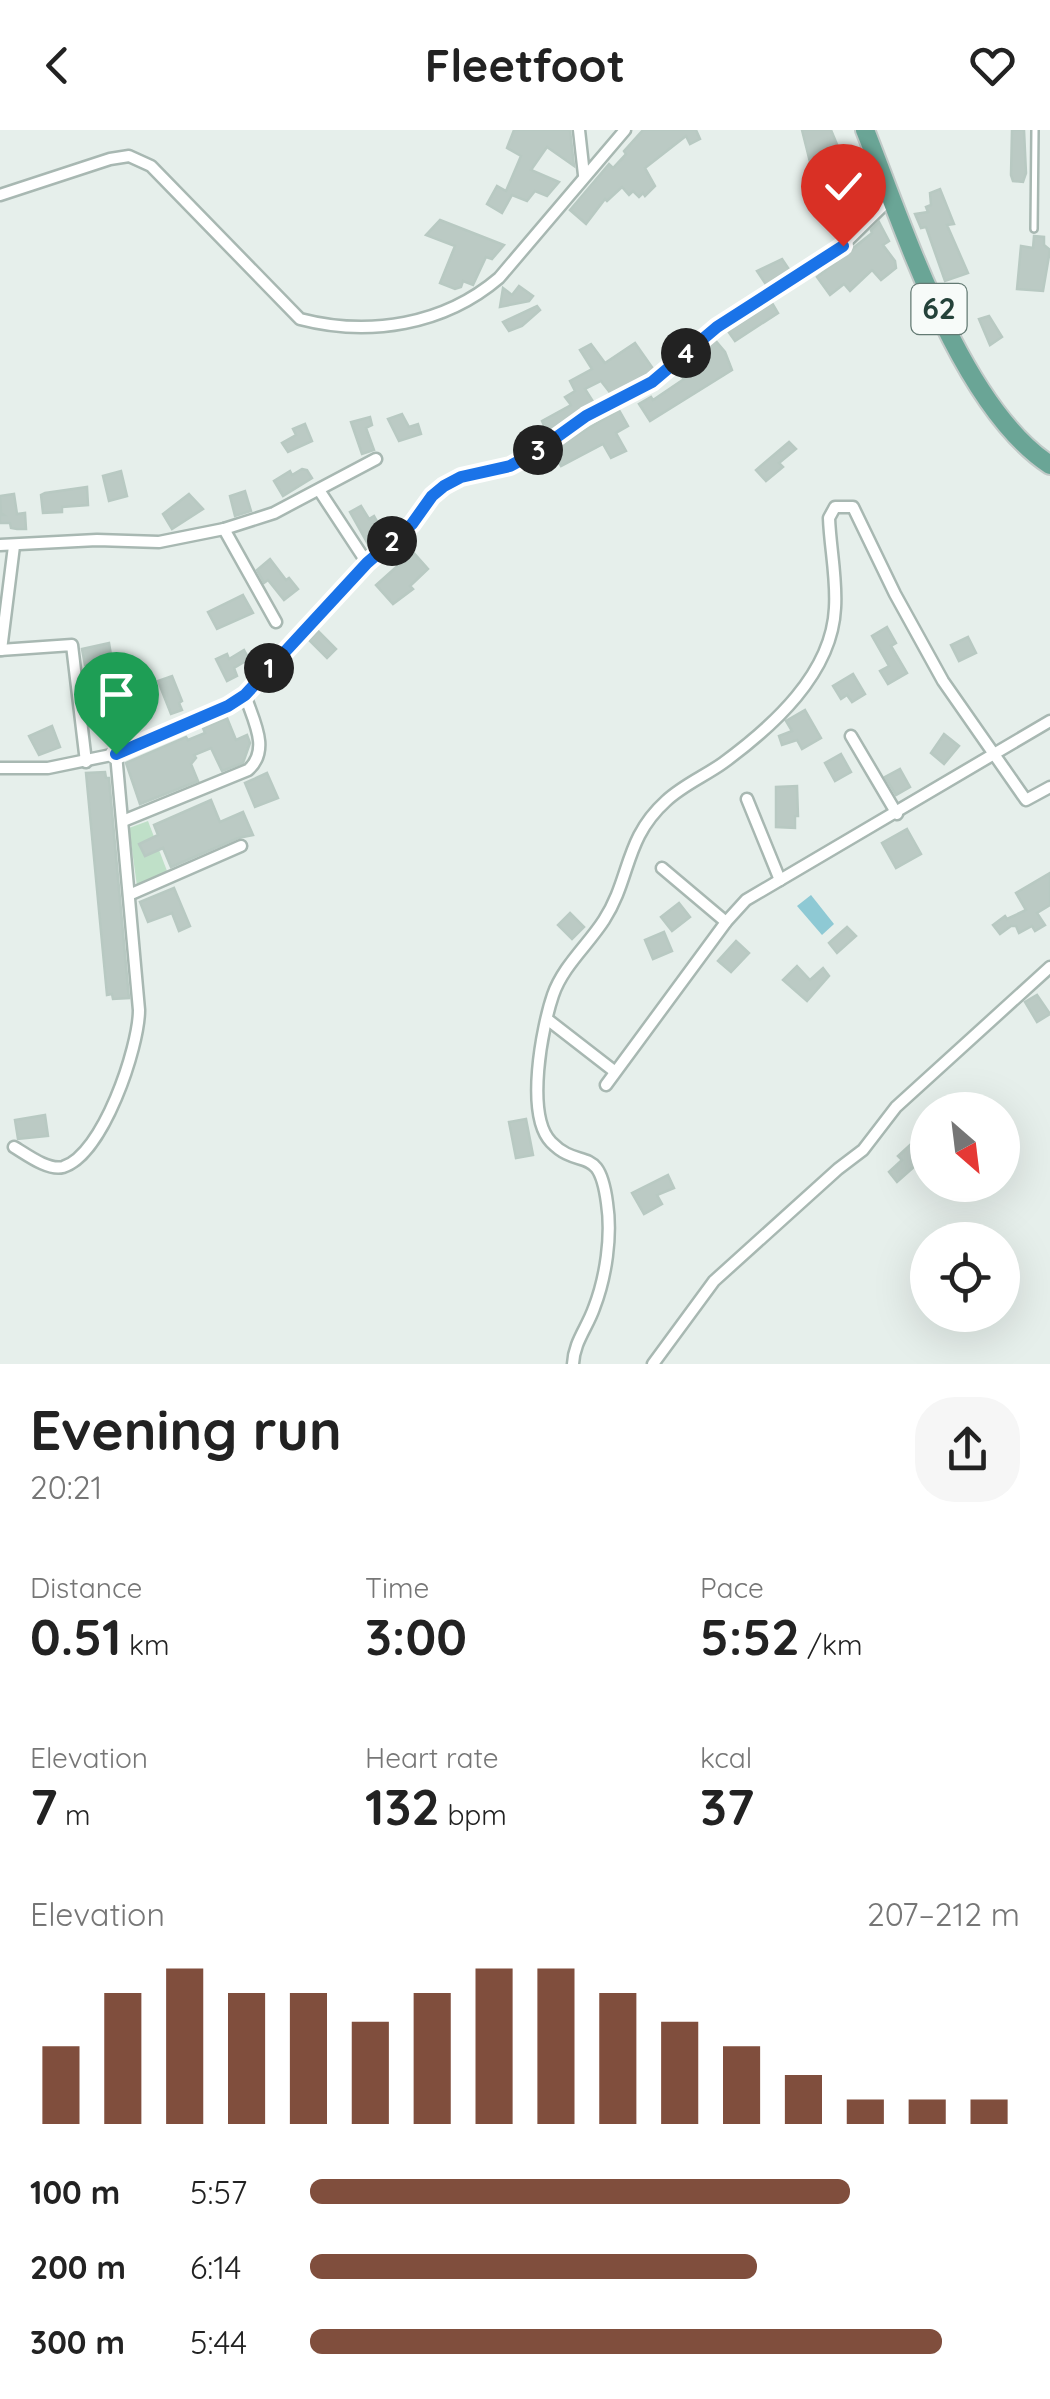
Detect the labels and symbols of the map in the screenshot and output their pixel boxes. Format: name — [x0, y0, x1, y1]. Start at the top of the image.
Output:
pin — [801, 144, 886, 247]
road number: 62 — [912, 284, 966, 334]
pin: 4 — [661, 328, 711, 378]
pin: 3 — [513, 425, 563, 475]
pin: 2 — [367, 516, 417, 566]
pin: 1 — [244, 643, 294, 693]
pin — [74, 652, 159, 755]
north arrow — [910, 1092, 1020, 1202]

